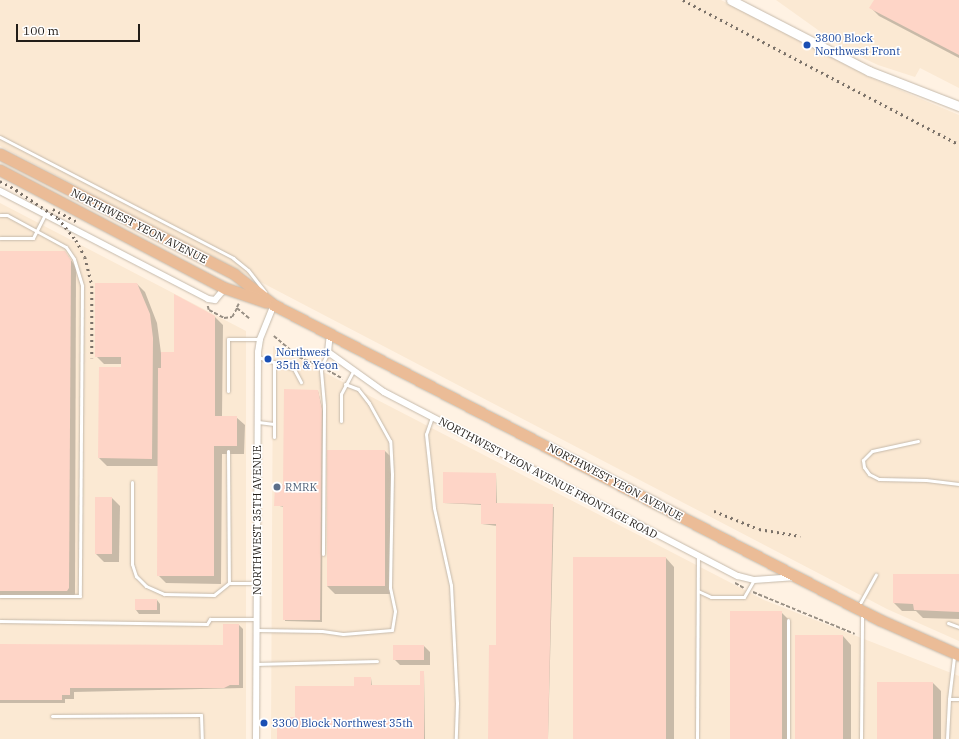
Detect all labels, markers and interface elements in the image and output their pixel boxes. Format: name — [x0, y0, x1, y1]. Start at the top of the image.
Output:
scale bar — [18, 16, 142, 42]
text: 100 m — [23, 23, 59, 38]
place label: 3800 Block Northwest Front — [815, 32, 900, 58]
marker: 3800 Block Northwest Front — [802, 40, 812, 50]
street label: NORTHWEST YEON AVENUE — [69, 186, 209, 266]
place label: Northwest 35th & Yeon — [276, 346, 338, 372]
marker: Northwest 35th & Yeon — [263, 354, 273, 364]
street label: NORTHWEST YEON AVENUE FRONTAGE ROAD — [436, 414, 660, 542]
street label: NORTHWEST YEON AVENUE — [545, 441, 685, 523]
street label: NORTHWEST 35TH AVENUE — [250, 445, 264, 595]
place label: RMRK — [285, 480, 317, 494]
marker: RMRK — [272, 482, 282, 492]
place label: 3300 Block Northwest 35th — [272, 716, 413, 730]
marker: 3300 Block Northwest 35th — [259, 718, 269, 728]

